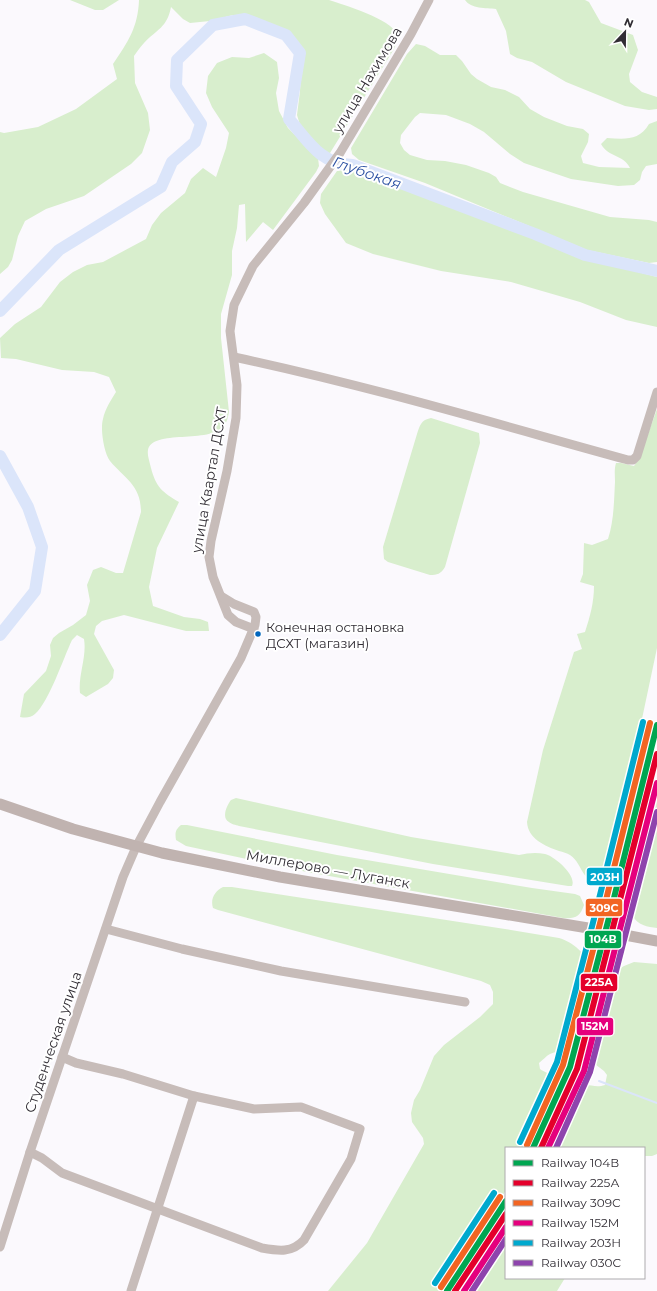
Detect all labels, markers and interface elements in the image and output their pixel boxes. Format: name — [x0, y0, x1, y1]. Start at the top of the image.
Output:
north arrow — [605, 12, 645, 52]
text: N — [622, 15, 635, 31]
street label: улица Нахимова — [328, 24, 406, 137]
water label: Глубокая — [330, 152, 404, 193]
street label: улица Квартал ДСХТ — [187, 405, 231, 556]
place label: Конечная остановка ДСХТ (магазин) — [266, 619, 404, 651]
marker: Конечная остановка ДСХТ (магазин) — [253, 629, 263, 639]
street label: Миллерово — Луганск — [245, 846, 411, 892]
line badge: 203Н — [586, 867, 623, 886]
text: 203Н — [590, 870, 620, 884]
line badge: 309С — [585, 898, 623, 917]
text: 309С — [589, 901, 618, 915]
line badge: 104В — [584, 930, 622, 949]
text: 104В — [589, 932, 617, 946]
street label: Студенческая улица — [20, 969, 86, 1115]
line badge: 225А — [580, 973, 618, 992]
text: 225А — [585, 975, 613, 989]
line badge: 152М — [576, 1017, 614, 1036]
text: 152М — [581, 1019, 609, 1033]
legend — [505, 1147, 645, 1279]
text: Railway 104В — [541, 1155, 619, 1170]
text: Railway 225А — [541, 1175, 619, 1190]
text: Railway 309С — [541, 1195, 621, 1210]
text: Railway 152М — [541, 1215, 619, 1230]
text: Railway 203Н — [541, 1235, 621, 1250]
text: Railway 030C — [541, 1255, 621, 1270]

